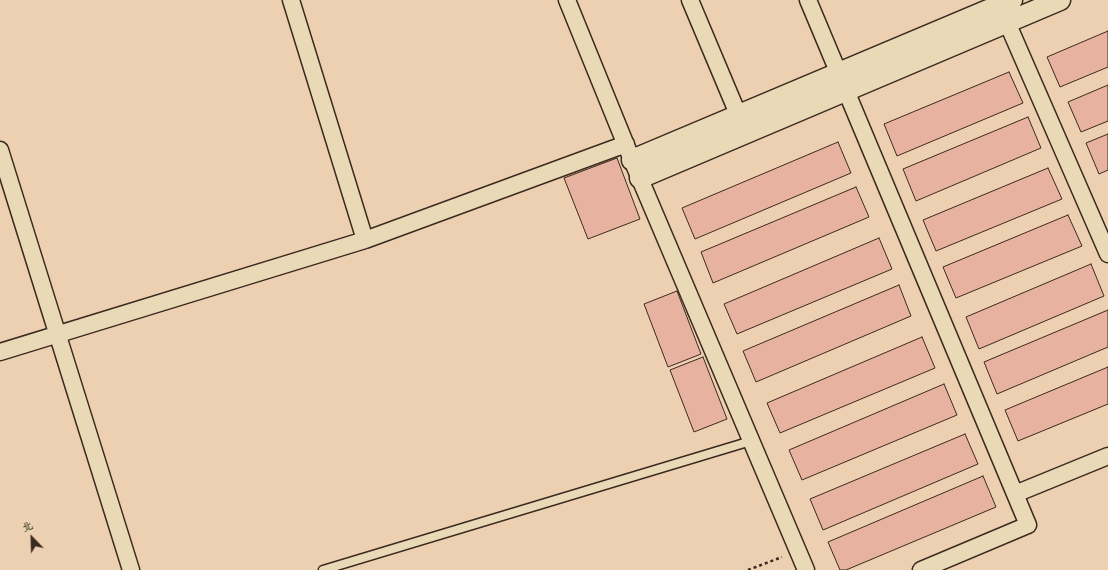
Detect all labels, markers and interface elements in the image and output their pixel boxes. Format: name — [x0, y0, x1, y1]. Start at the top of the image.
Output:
text: 北 — [19, 517, 35, 536]
north arrow — [12, 518, 52, 558]

